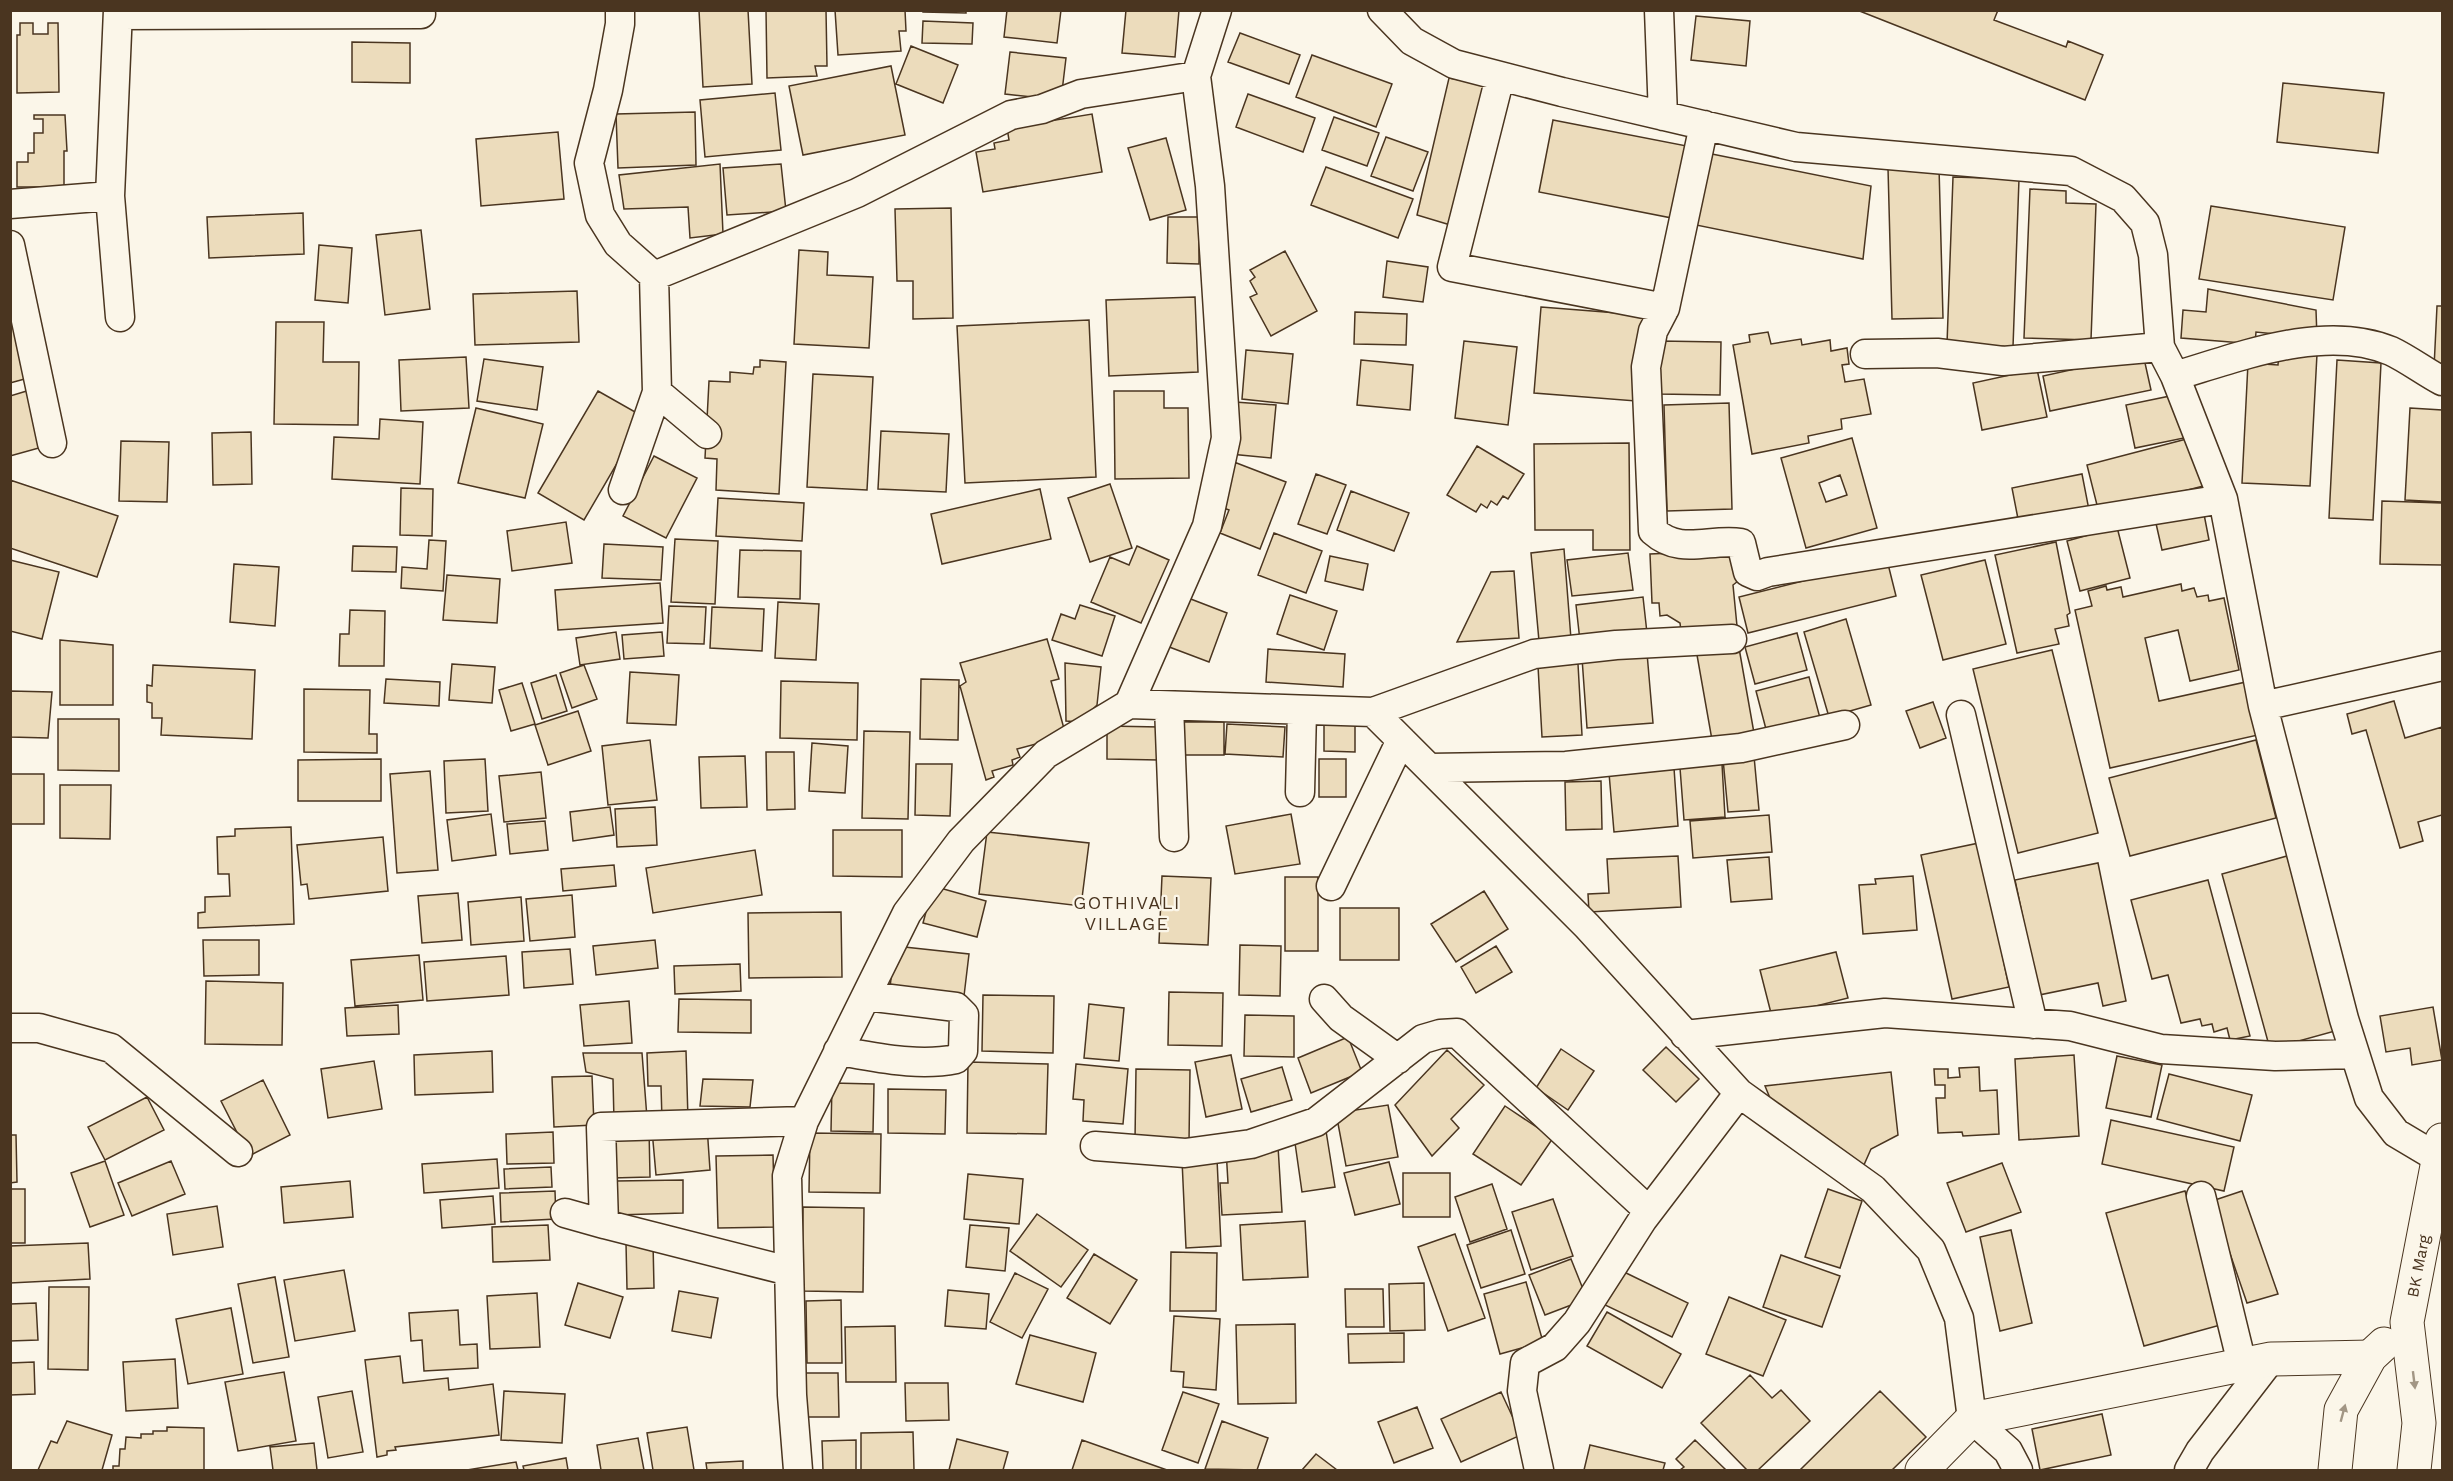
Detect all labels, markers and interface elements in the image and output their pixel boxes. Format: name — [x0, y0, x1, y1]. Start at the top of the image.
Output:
district label: GOTHIVALI VILLAGE — [1073, 892, 1181, 934]
street label: BK Marg — [2403, 1233, 2434, 1299]
one-way arrow — [2409, 1371, 2418, 1390]
one-way arrow — [2338, 1404, 2348, 1422]

